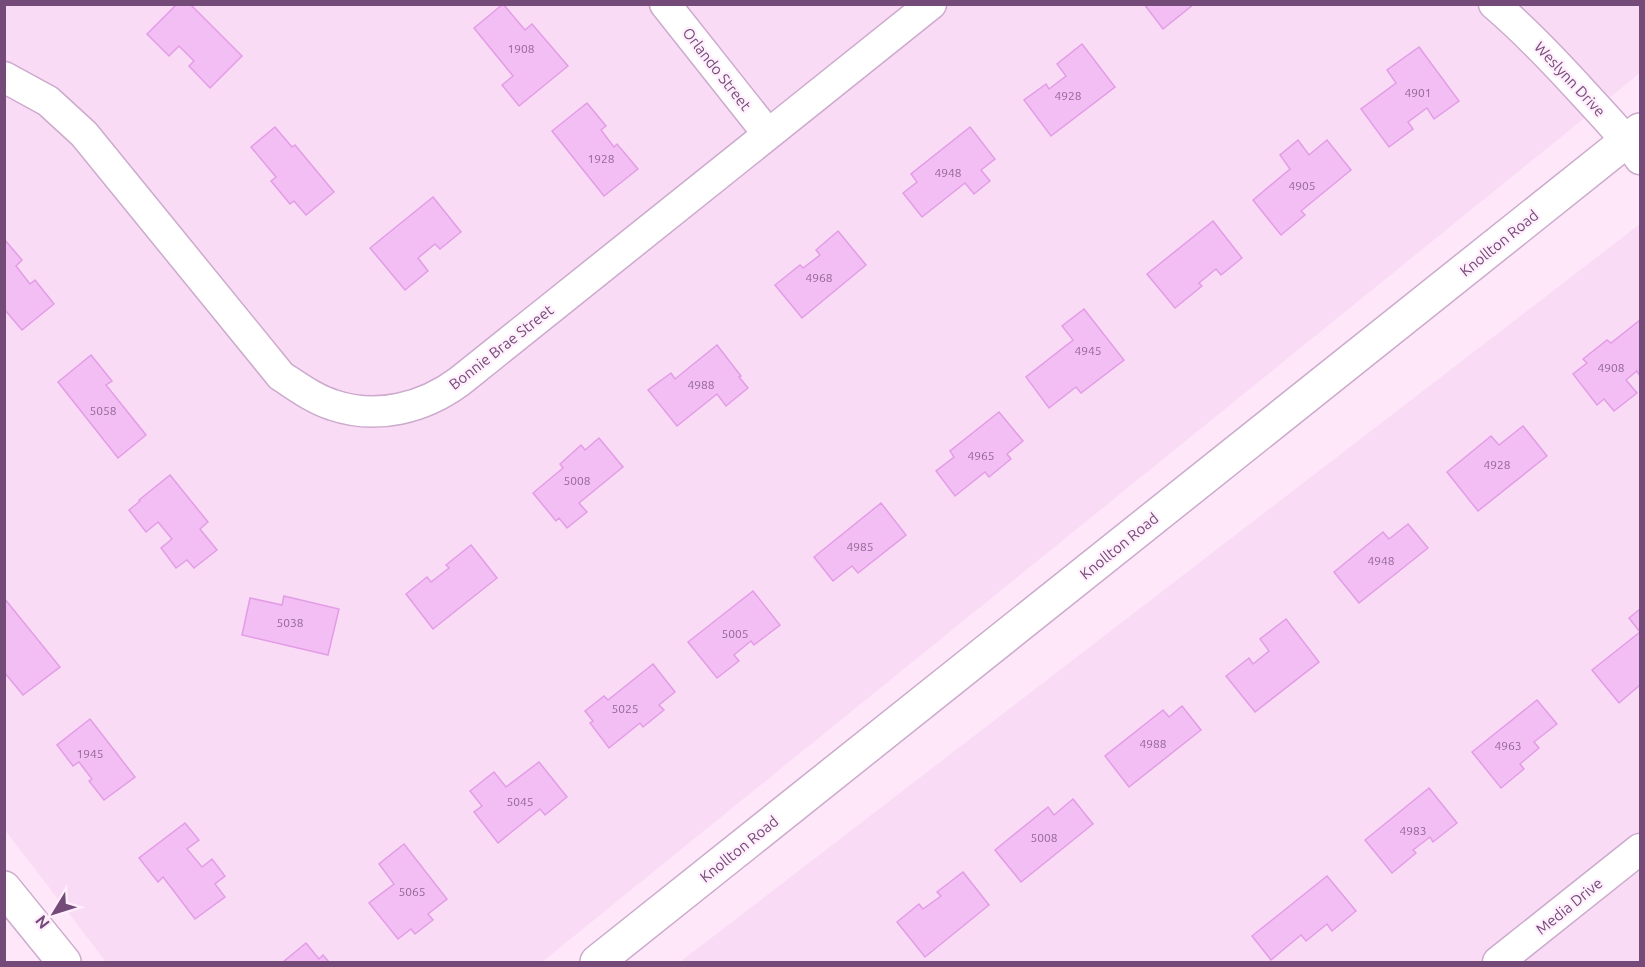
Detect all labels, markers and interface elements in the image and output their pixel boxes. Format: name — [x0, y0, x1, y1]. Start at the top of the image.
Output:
street label: Orlando Street — [679, 24, 755, 114]
street label: Weslynn Drive — [1531, 38, 1609, 120]
house number: 1908 — [507, 42, 535, 55]
house number: 4901 — [1404, 86, 1432, 99]
house number: 4928 — [1054, 89, 1082, 102]
house number: 1928 — [587, 152, 615, 165]
house number: 4948 — [934, 166, 962, 179]
house number: 4905 — [1288, 179, 1316, 192]
street label: Knollton Road — [1457, 206, 1541, 280]
house number: 4968 — [805, 271, 833, 284]
street label: Bonnie Brae Street — [446, 301, 556, 393]
house number: 4945 — [1074, 344, 1102, 357]
house number: 4908 — [1597, 361, 1625, 374]
house number: 4988 — [687, 378, 715, 391]
house number: 5058 — [89, 404, 117, 417]
house number: 4965 — [967, 449, 995, 462]
house number: 4928 — [1483, 458, 1511, 471]
house number: 5008 — [563, 474, 591, 487]
street label: Knollton Road — [1077, 509, 1161, 583]
house number: 4985 — [846, 540, 874, 553]
house number: 4948 — [1367, 554, 1395, 567]
house number: 5038 — [276, 616, 304, 629]
house number: 5005 — [721, 627, 749, 640]
house number: 5025 — [611, 702, 639, 715]
house number: 4988 — [1139, 737, 1167, 750]
house number: 4963 — [1494, 739, 1522, 752]
house number: 1945 — [76, 747, 104, 760]
house number: 5045 — [506, 795, 534, 808]
street label: Knollton Road — [697, 812, 781, 886]
house number: 4983 — [1399, 824, 1427, 837]
house number: 5008 — [1030, 831, 1058, 844]
street label: Media Drive — [1532, 874, 1606, 938]
north arrow — [24, 883, 84, 943]
house number: 5065 — [398, 885, 426, 898]
text: N — [31, 912, 53, 932]

